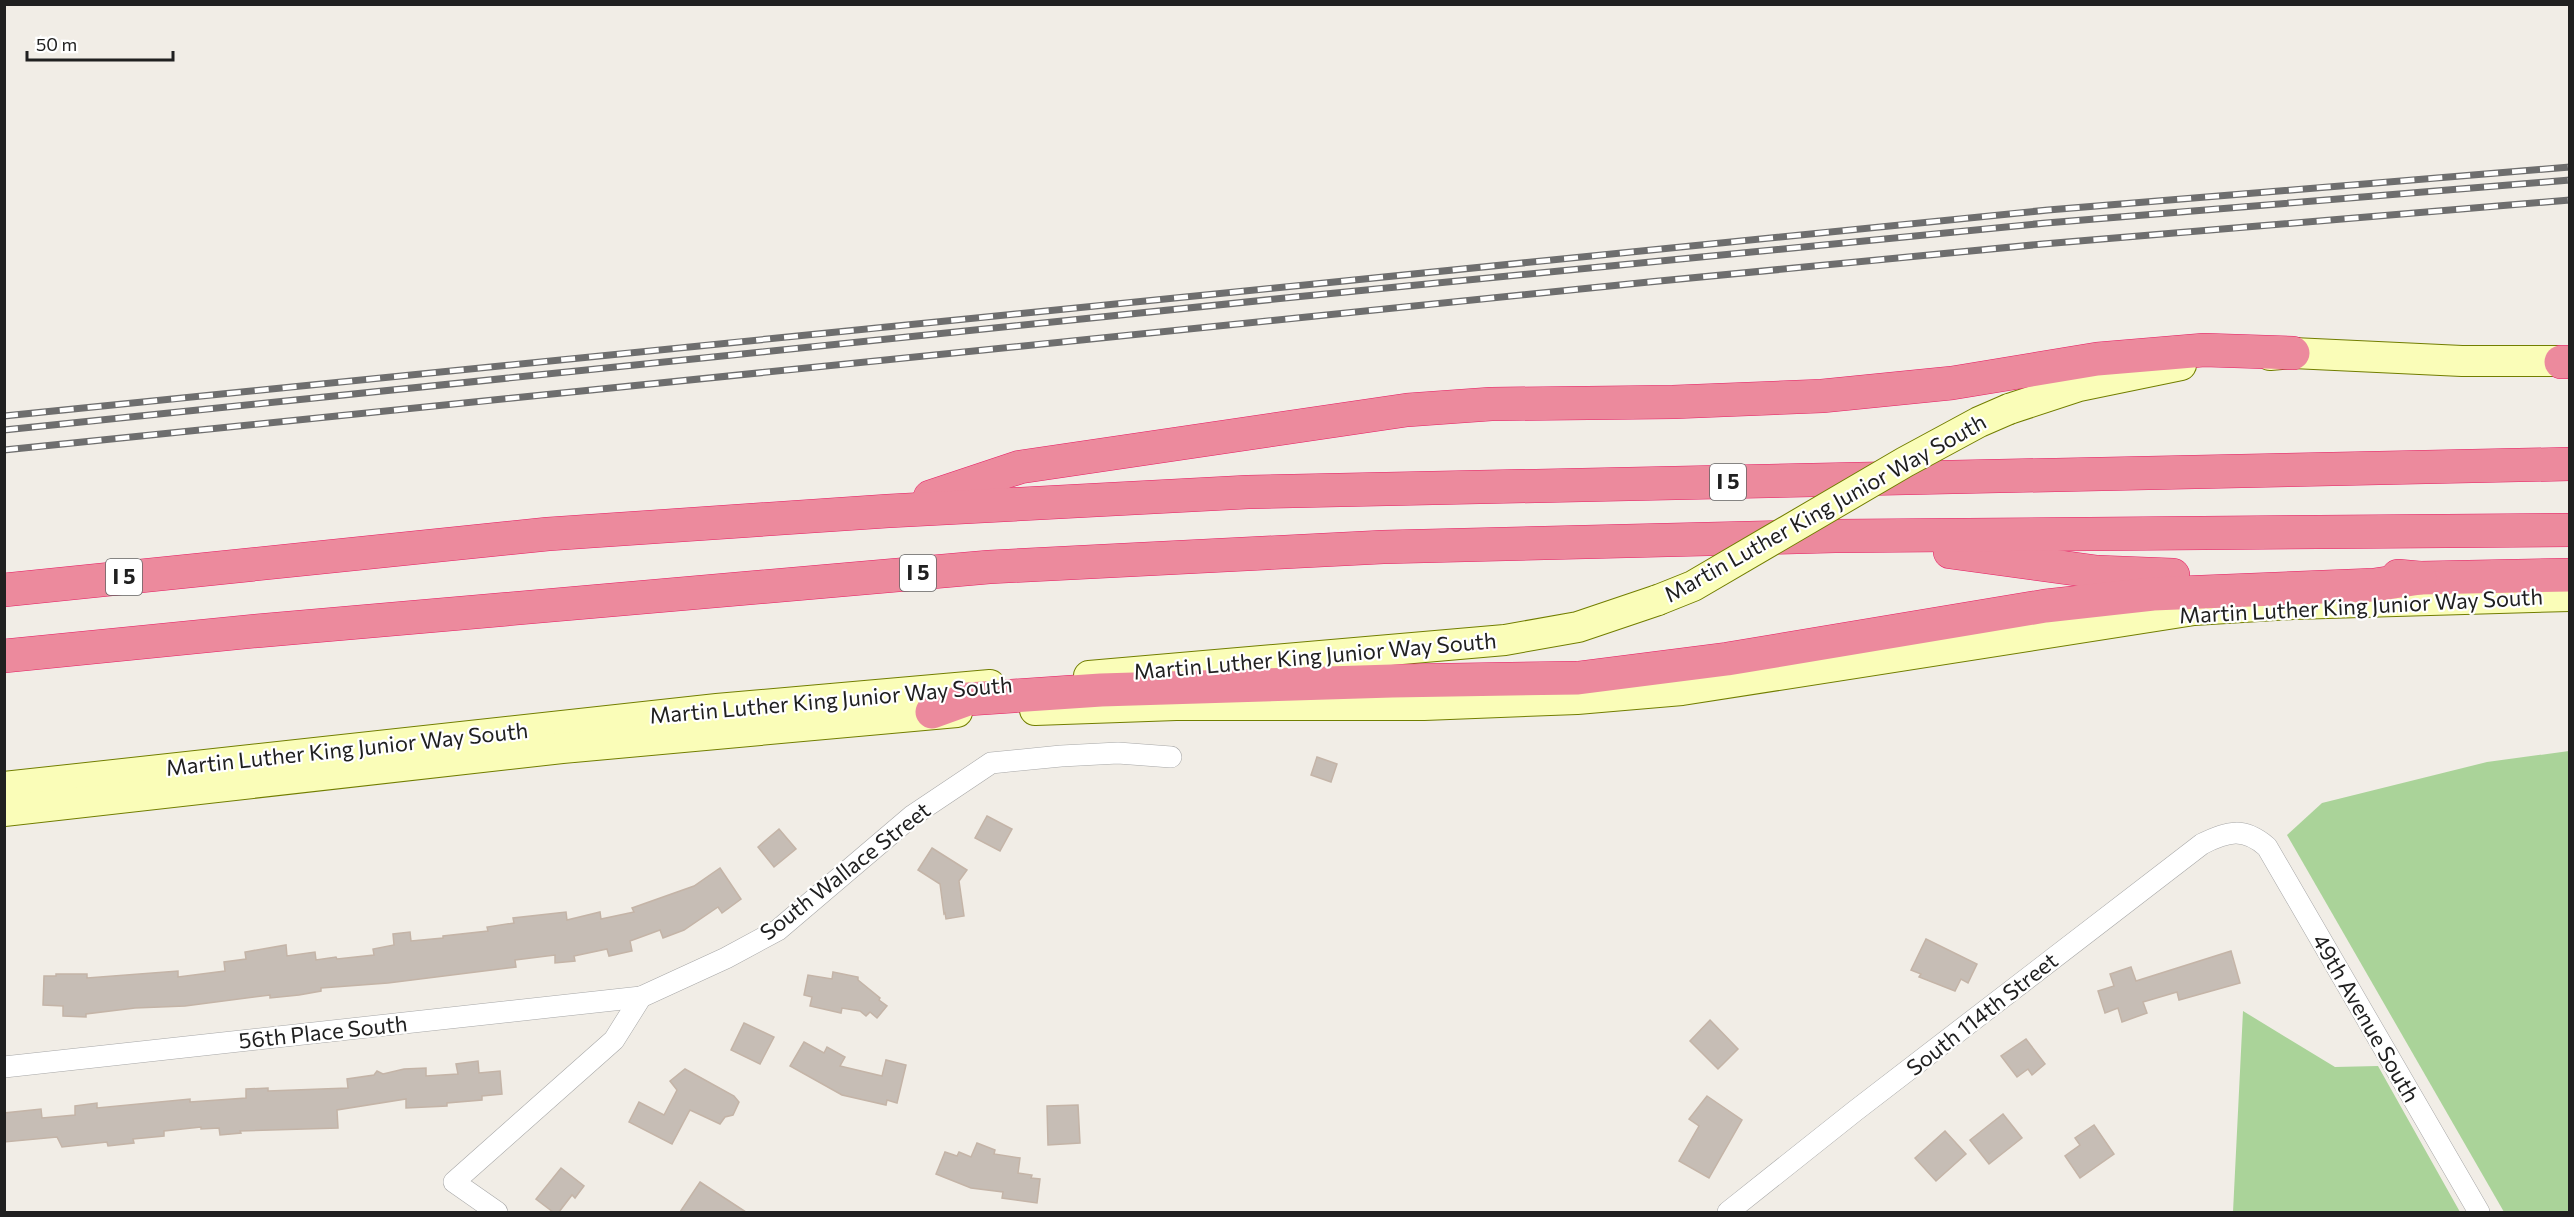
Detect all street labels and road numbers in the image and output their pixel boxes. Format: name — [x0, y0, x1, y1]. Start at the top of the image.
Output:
street label: Martin Luther King Junior Way South — [1659, 407, 1991, 608]
road number: I 5 — [1710, 464, 1746, 500]
road number: I 5 — [900, 555, 936, 591]
road number: I 5 — [106, 559, 142, 595]
street label: Martin Luther King Junior Way South — [2178, 582, 2543, 629]
street label: Martin Luther King Junior Way South — [1132, 626, 1497, 685]
street label: Martin Luther King Junior Way South — [648, 670, 1013, 729]
street label: Martin Luther King Junior Way South — [164, 716, 529, 781]
street label: South Wallace Street — [754, 796, 935, 945]
street label: 49th Avenue South — [2307, 929, 2426, 1107]
street label: South 114th Street — [1901, 946, 2063, 1081]
street label: 56th Place South — [237, 1009, 409, 1054]

